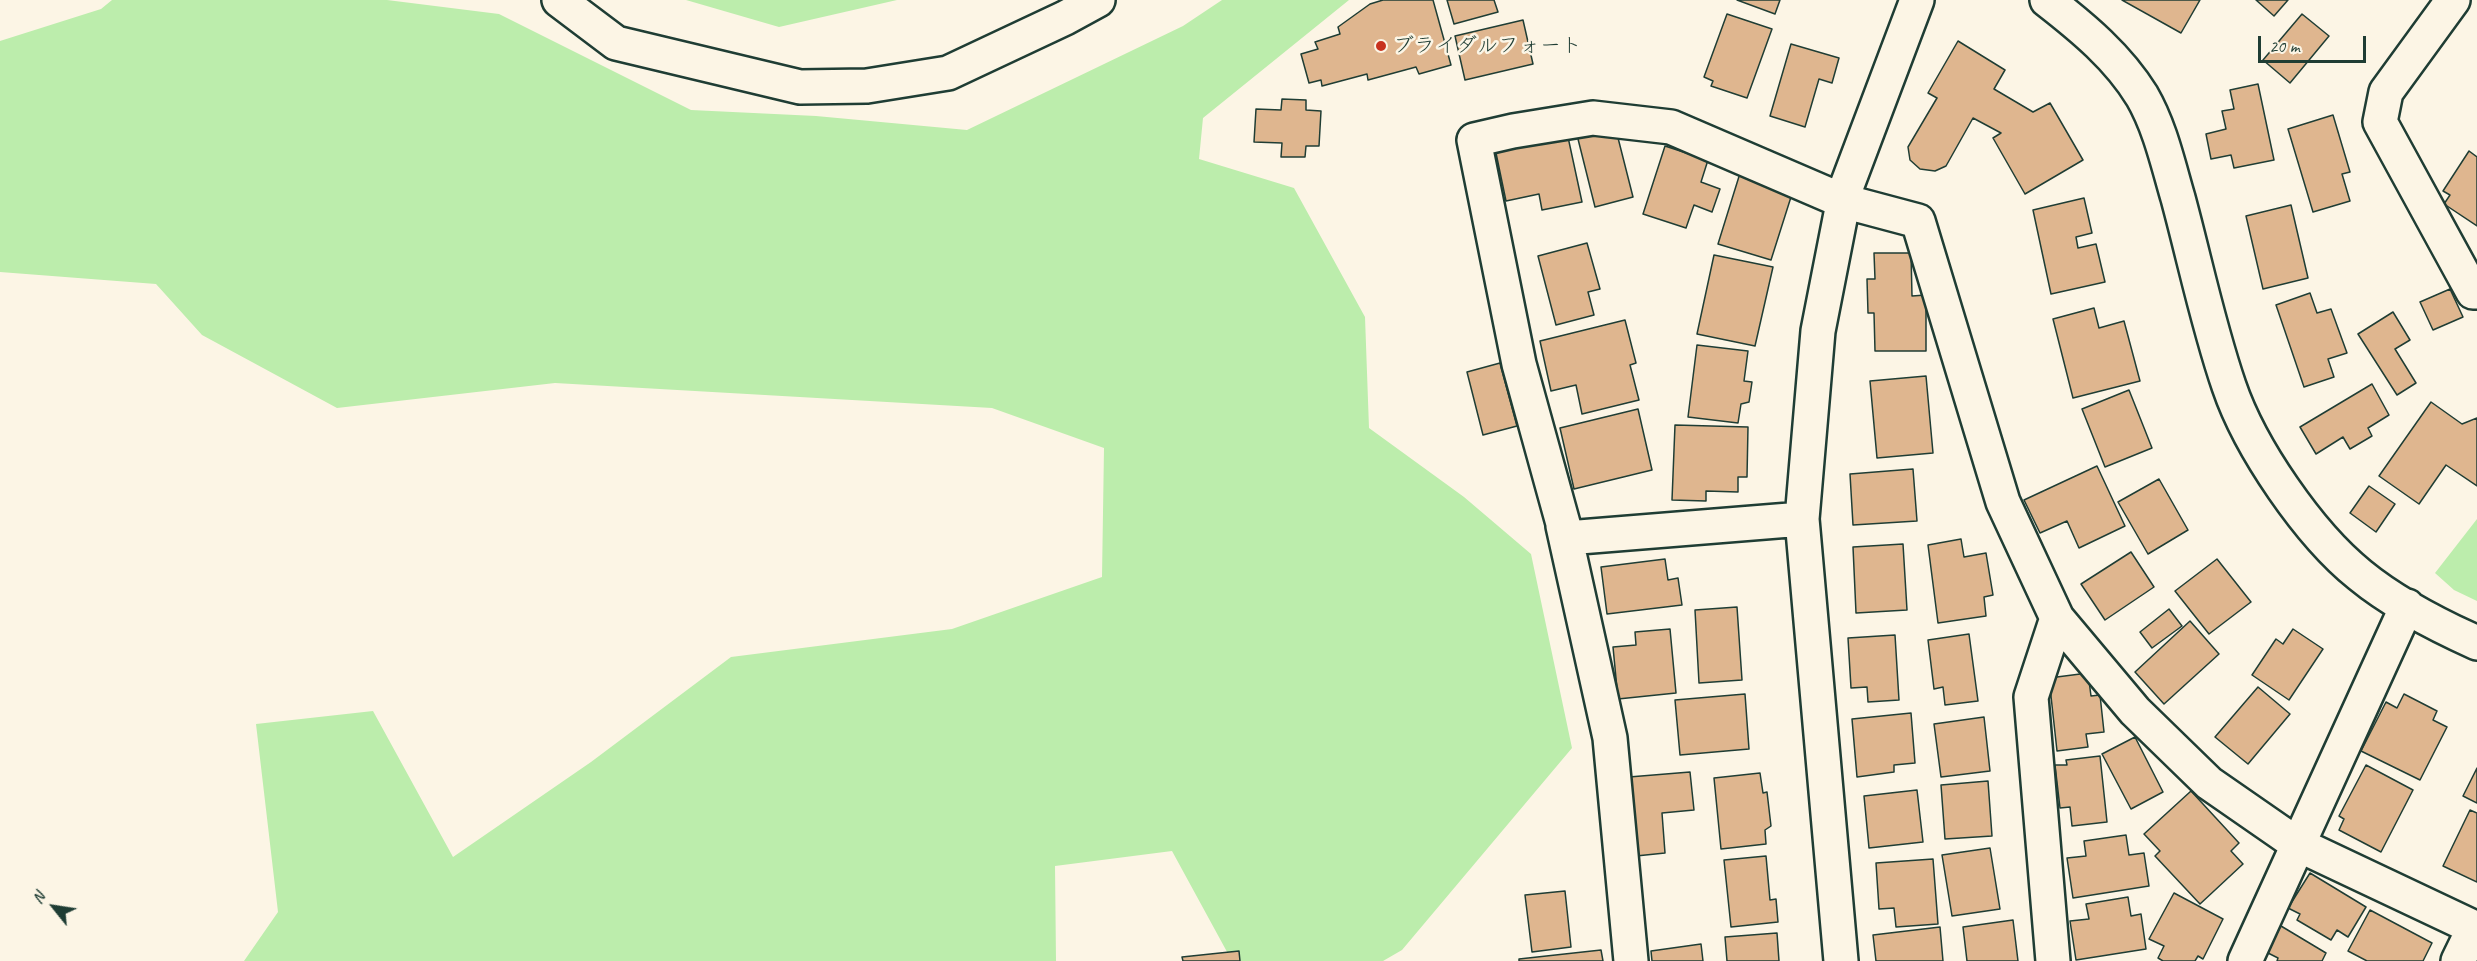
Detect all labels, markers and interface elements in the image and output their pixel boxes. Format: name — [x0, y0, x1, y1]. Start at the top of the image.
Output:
scale bar — [2261, 24, 2369, 62]
place label: ブライダルフォート — [1393, 33, 1582, 59]
text: 20 m — [2269, 35, 2300, 57]
marker: ブライダルフォート — [1374, 39, 1388, 53]
north arrow — [24, 877, 84, 937]
text: N — [27, 889, 50, 907]

